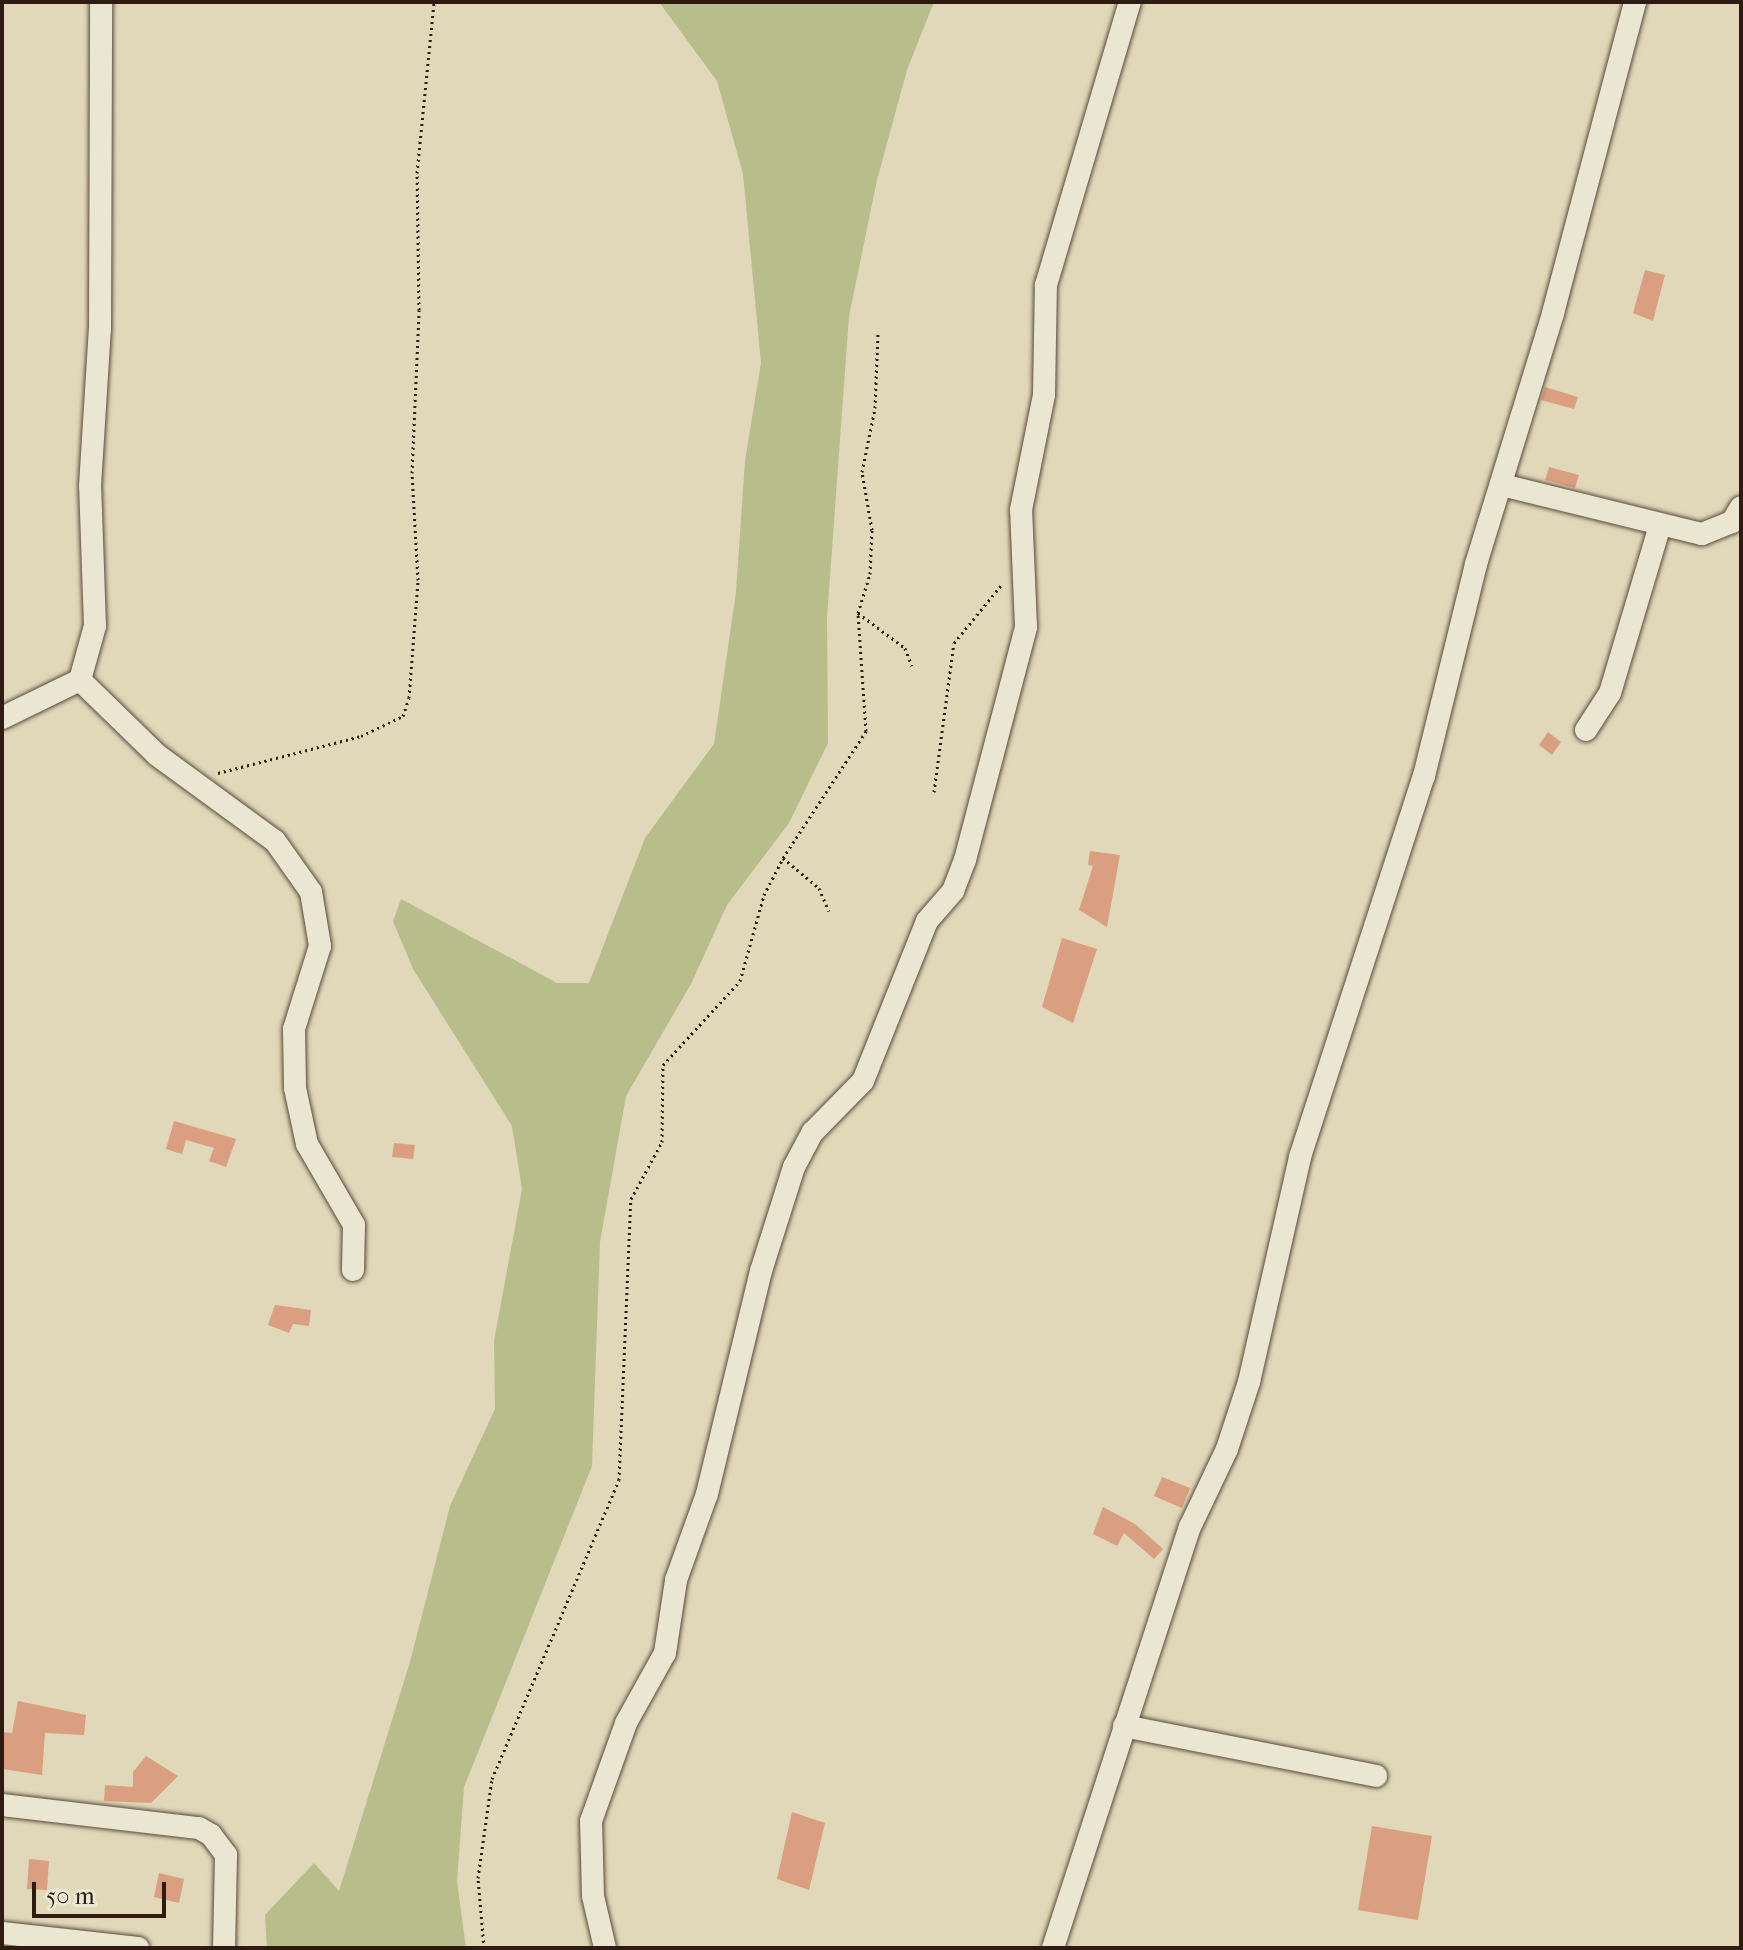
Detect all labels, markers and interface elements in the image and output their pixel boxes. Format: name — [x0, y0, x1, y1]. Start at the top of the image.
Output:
scale bar — [36, 1866, 170, 1916]
text: 50 m — [46, 1882, 95, 1910]

